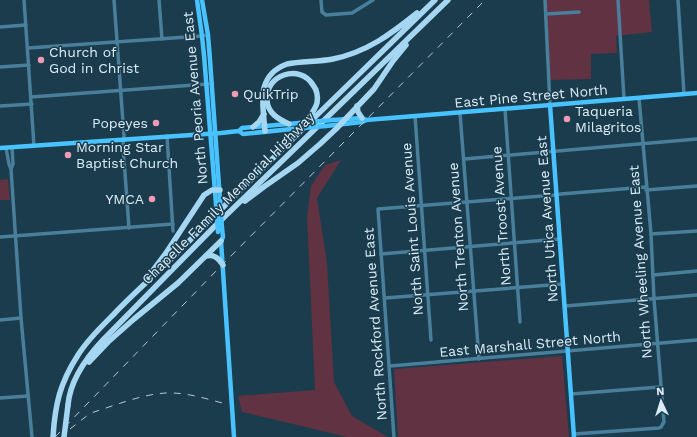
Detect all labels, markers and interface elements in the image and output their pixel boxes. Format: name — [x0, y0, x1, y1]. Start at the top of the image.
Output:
street label: North Peoria Avenue East — [179, 11, 211, 185]
place label: Church of God in Christ — [49, 44, 139, 76]
marker: Church of God in Christ — [36, 55, 46, 65]
street label: East Pine Street North — [454, 81, 608, 111]
place label: QuikTrip — [243, 86, 299, 102]
marker: QuikTrip — [230, 89, 240, 99]
place label: Taqueria Milagritos — [575, 103, 641, 135]
street label: Chapelle Family Memorial Highway — [139, 108, 318, 287]
marker: Taqueria Milagritos — [562, 114, 572, 124]
place label: Popeyes — [92, 115, 148, 131]
marker: Popeyes — [151, 118, 161, 128]
street label: North Utica Avenue East — [533, 135, 561, 303]
place label: Morning Star Baptist Church — [76, 139, 178, 171]
street label: North Saint Louis Avenue — [398, 142, 426, 316]
street label: North Troost Avenue — [488, 146, 514, 286]
marker: Morning Star Baptist Church — [63, 150, 73, 160]
street label: North Trenton Avenue — [445, 162, 471, 312]
street label: North Wheeling Avenue East — [625, 165, 655, 359]
place label: YMCA — [105, 191, 144, 207]
marker: YMCA — [147, 194, 157, 204]
street label: North Rockford Avenue East — [360, 227, 390, 421]
street label: East Marshall Street North — [439, 328, 621, 360]
north arrow — [641, 381, 681, 421]
text: N — [656, 385, 665, 398]

